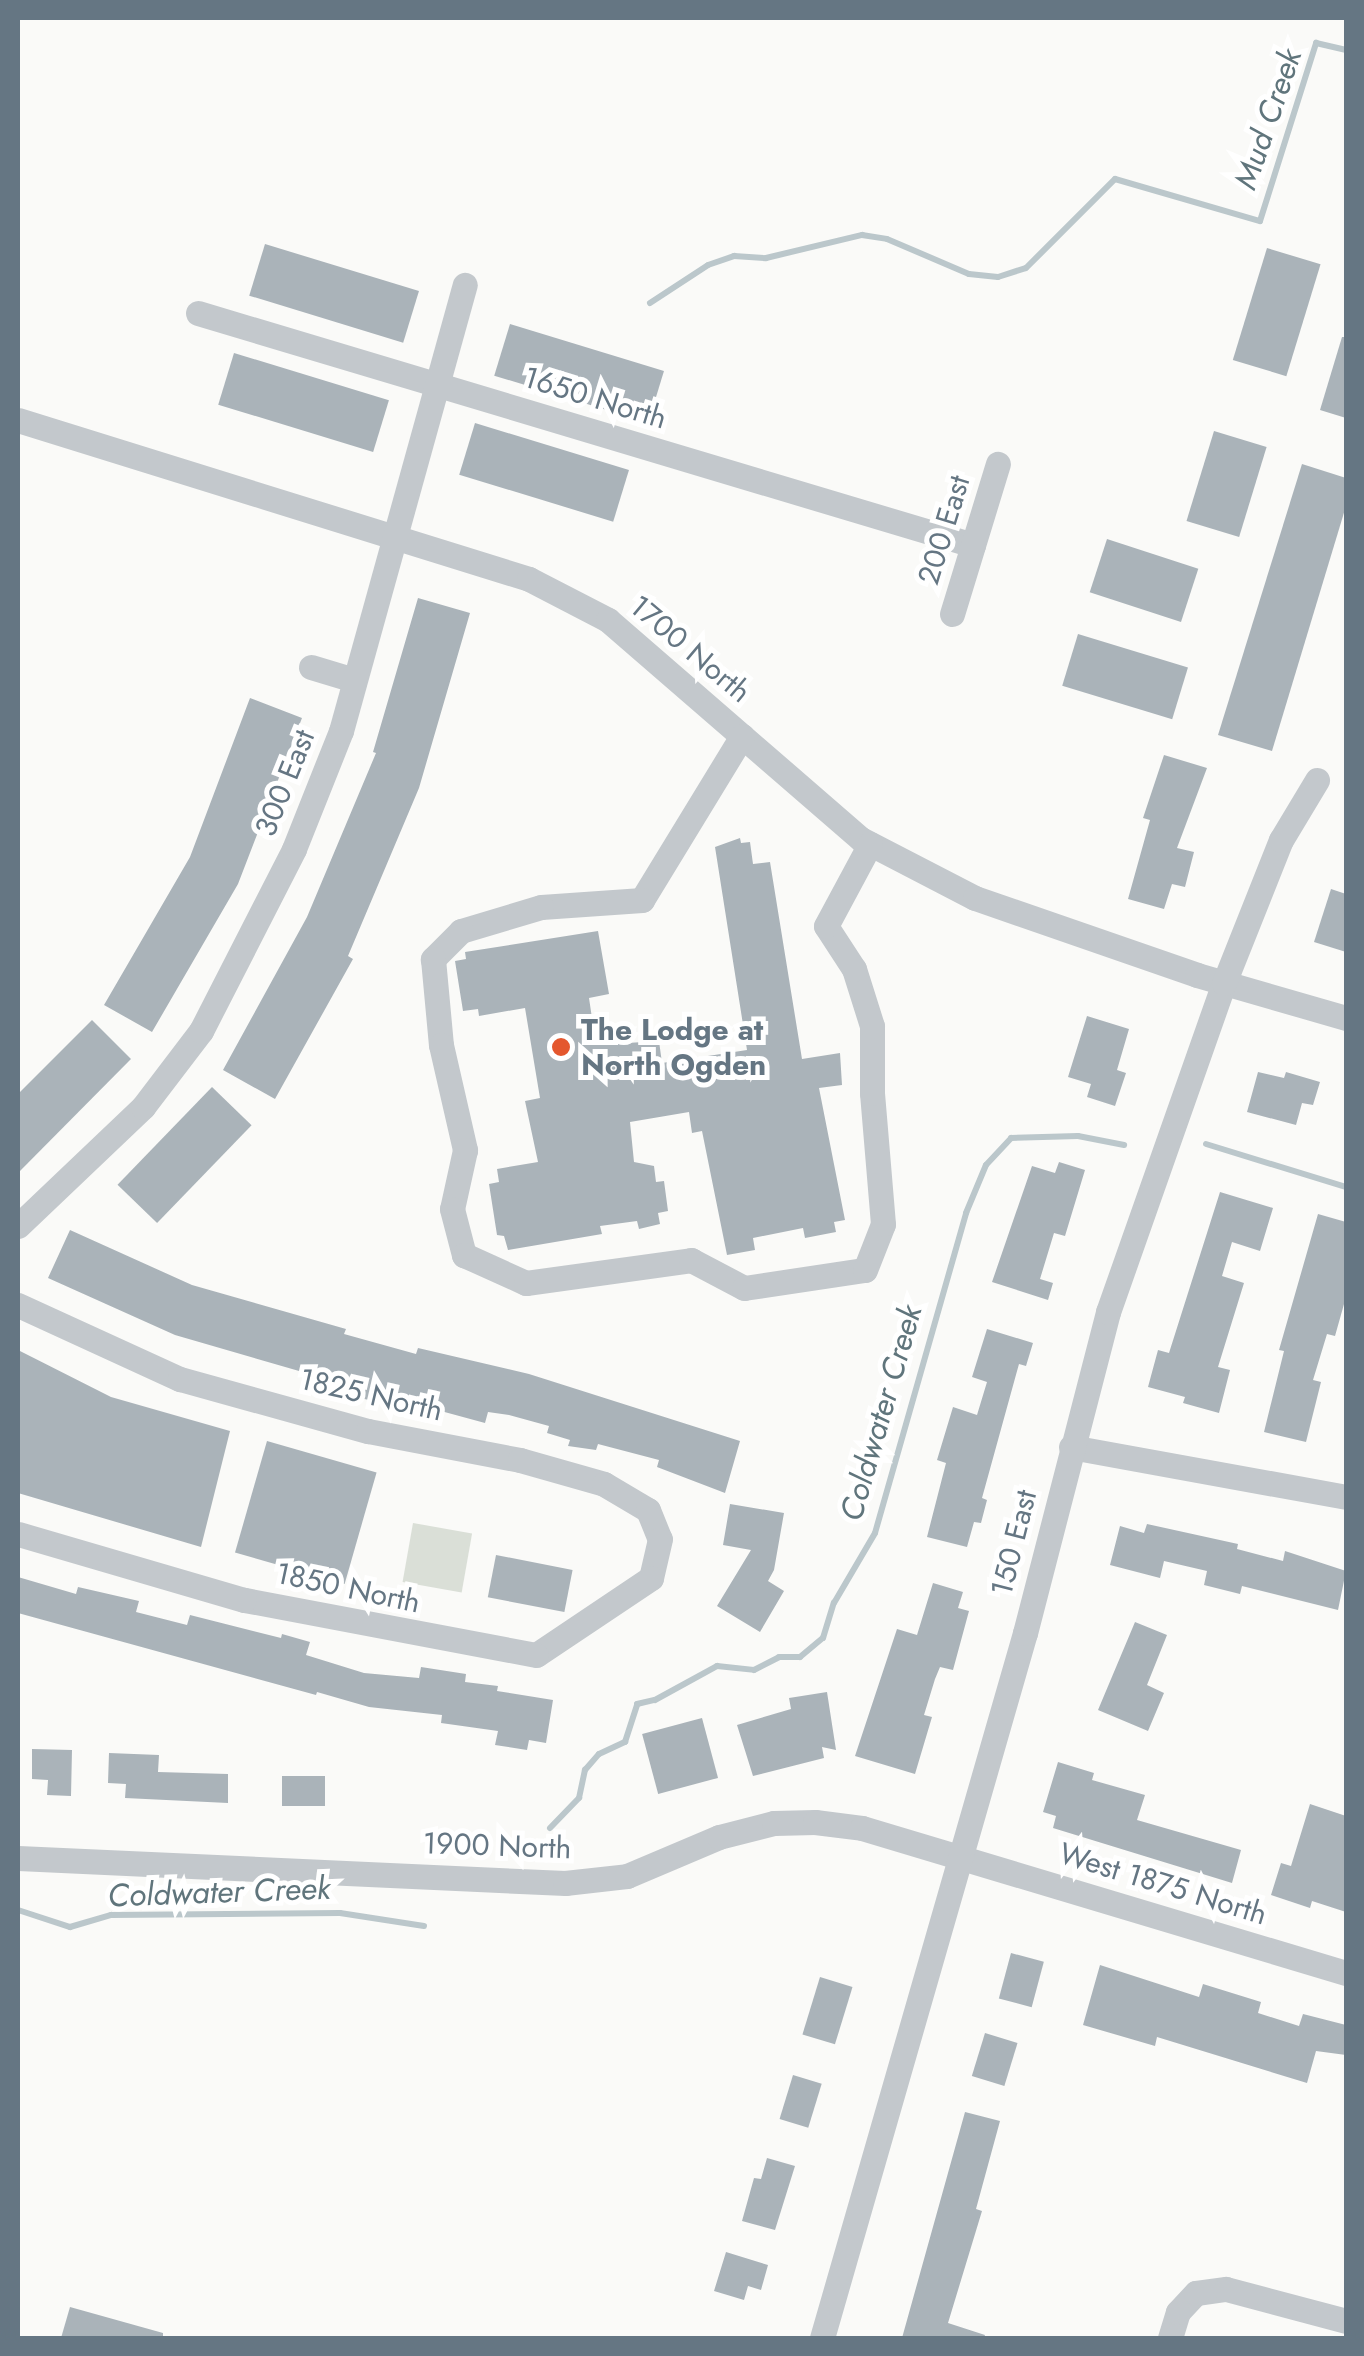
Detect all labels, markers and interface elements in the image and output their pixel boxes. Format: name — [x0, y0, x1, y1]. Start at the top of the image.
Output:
water label: Mud Creek — [1226, 44, 1310, 194]
street label: 1650 North — [519, 359, 671, 437]
street label: 200 East — [910, 471, 978, 589]
street label: 1700 North — [622, 588, 758, 710]
street label: 300 East — [247, 725, 323, 841]
place label: The Lodge at North Ogden — [581, 1012, 766, 1082]
marker: The Lodge at North Ogden — [550, 1036, 572, 1058]
water label: Coldwater Creek — [832, 1301, 930, 1525]
street label: 1825 North — [296, 1361, 446, 1429]
street label: 150 East — [984, 1486, 1044, 1600]
street label: 1850 North — [273, 1555, 423, 1621]
street label: 1900 North — [422, 1825, 572, 1867]
street label: West 1875 North — [1055, 1835, 1271, 1933]
water label: Coldwater Creek — [107, 1869, 331, 1915]

